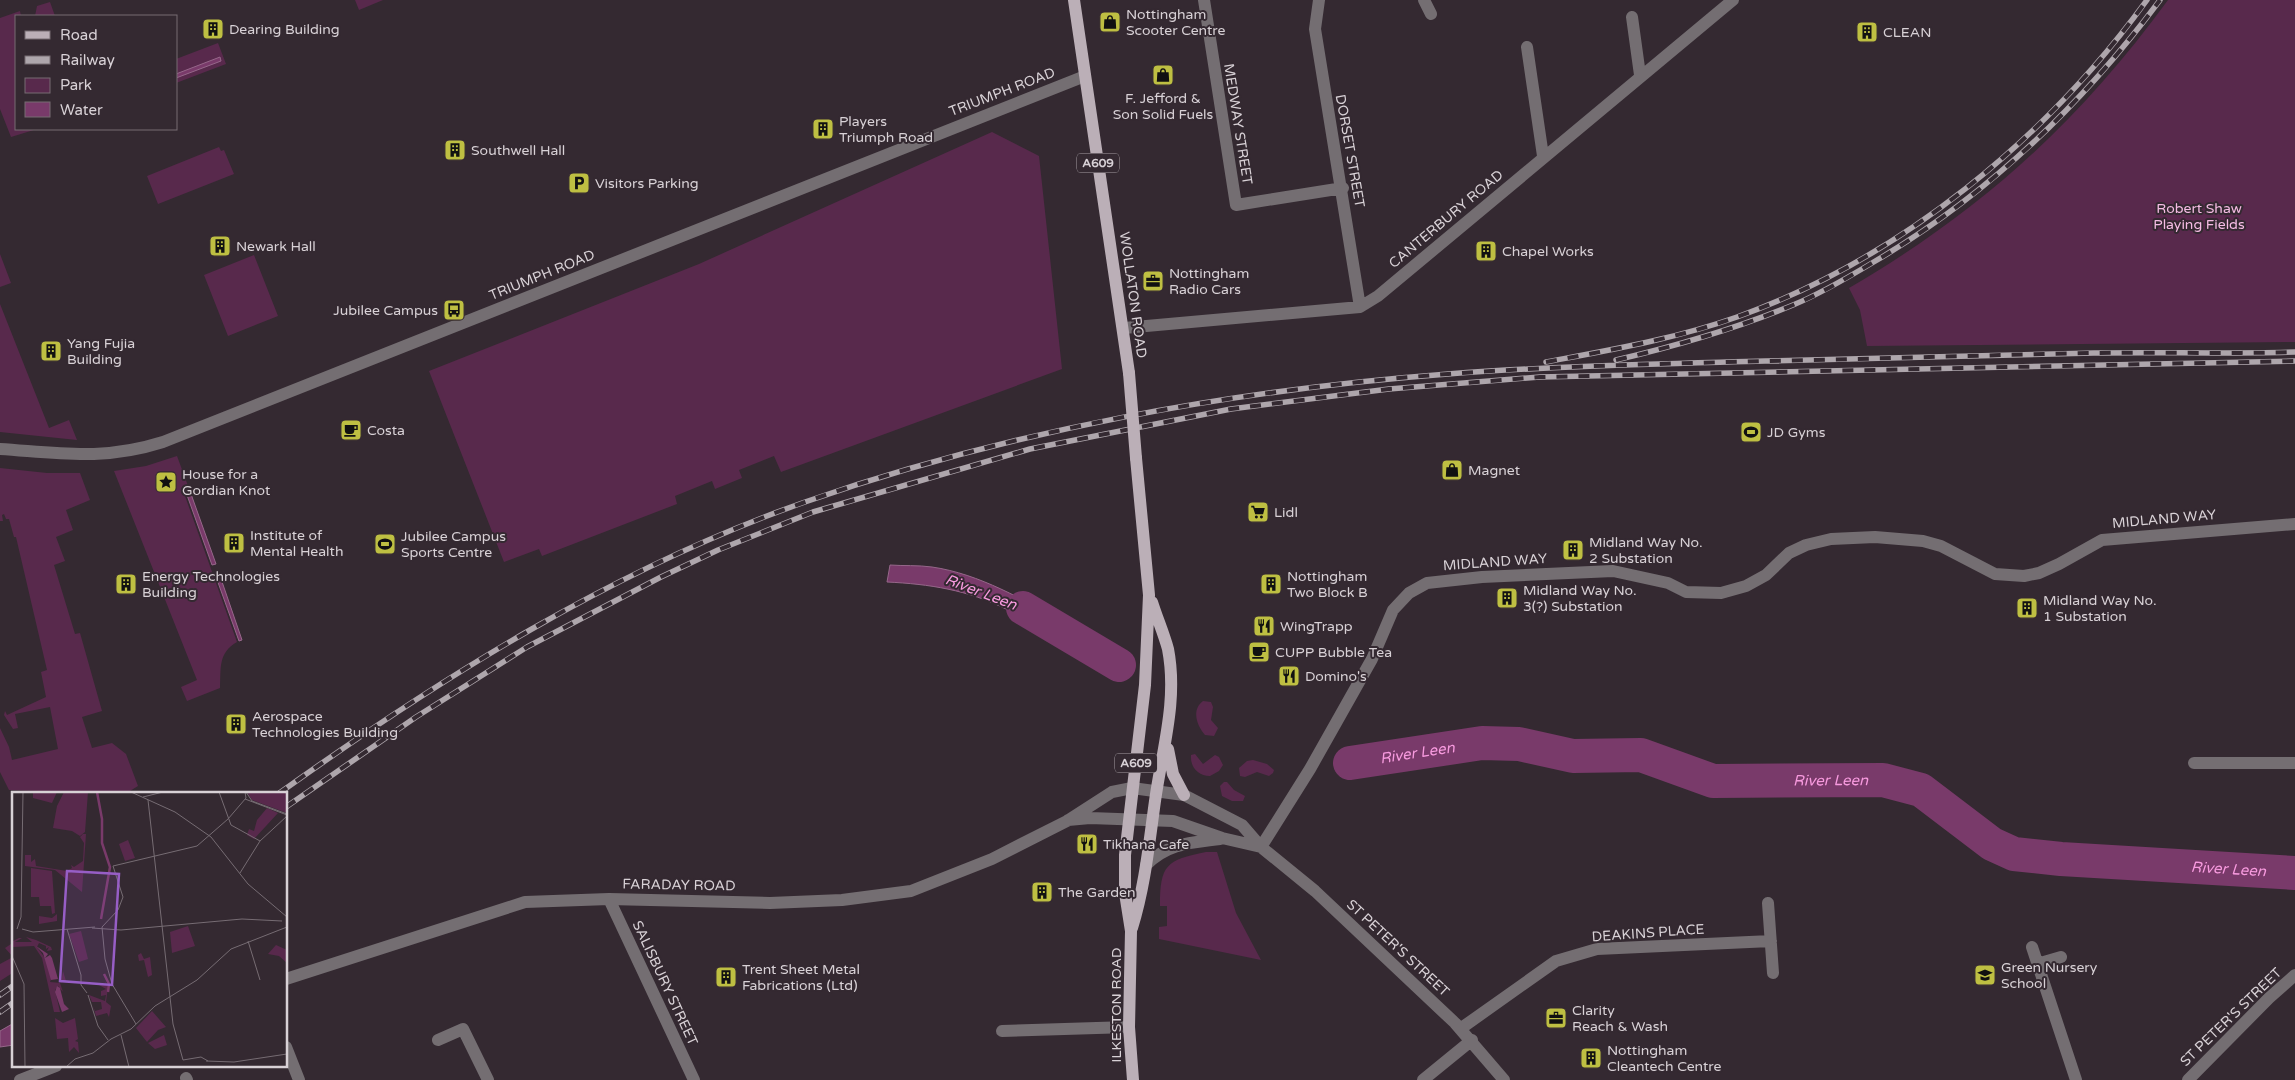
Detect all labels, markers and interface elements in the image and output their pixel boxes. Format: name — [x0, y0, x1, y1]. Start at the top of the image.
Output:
place label: Nottingham Scooter Centre — [1126, 6, 1225, 39]
shop icon: Nottingham Scooter Centre — [1098, 10, 1122, 34]
legend — [15, 15, 178, 130]
building icon: Dearing Building — [201, 17, 225, 41]
building icon: CLEAN — [1855, 20, 1879, 44]
place label: Dearing Building — [229, 21, 340, 38]
place label: CLEAN — [1883, 24, 1931, 41]
text: Road — [60, 26, 98, 44]
text: Railway — [60, 51, 115, 69]
street label: MEDWAY STREET — [1220, 62, 1256, 186]
shop icon: F. Jefford & Son Solid Fuels — [1151, 63, 1175, 87]
street label: TRIUMPH ROAD — [947, 64, 1057, 120]
text: Park — [60, 76, 92, 94]
place label: F. Jefford & Son Solid Fuels — [1113, 90, 1214, 123]
street label: DORSET STREET — [1332, 93, 1368, 209]
text: Water — [60, 101, 103, 119]
place label: Players Triumph Road — [839, 113, 933, 146]
building icon: Players Triumph Road — [811, 117, 835, 141]
building icon: Southwell Hall — [443, 138, 467, 162]
place label: Southwell Hall — [471, 142, 565, 159]
road number: A609 — [1077, 154, 1119, 172]
street label: CANTERBURY ROAD — [1385, 166, 1507, 272]
parking icon: Visitors Parking — [567, 171, 591, 195]
place label: Visitors Parking — [595, 175, 699, 192]
park label: Robert Shaw Playing Fields — [2153, 200, 2245, 233]
street label: WOLLATON ROAD — [1116, 231, 1150, 359]
building icon: Newark Hall — [208, 234, 232, 258]
place label: Newark Hall — [236, 238, 316, 255]
building icon: Chapel Works — [1474, 239, 1498, 263]
place label: Chapel Works — [1502, 243, 1594, 260]
street label: TRIUMPH ROAD — [487, 246, 597, 304]
place label: Nottingham Radio Cars — [1169, 265, 1249, 298]
office icon: Nottingham Radio Cars — [1141, 269, 1165, 293]
bus stop icon: Jubilee Campus — [442, 298, 466, 322]
place label: Jubilee Campus — [333, 302, 438, 319]
place label: Yang Fujia Building — [67, 335, 135, 368]
building icon: Yang Fujia Building — [39, 339, 63, 363]
cafe icon: Costa — [339, 418, 363, 442]
sports icon: JD Gyms — [1739, 420, 1763, 444]
place label: Costa — [367, 422, 405, 439]
place label: JD Gyms — [1767, 424, 1826, 441]
shop icon: Magnet — [1440, 458, 1464, 482]
place label: Magnet — [1468, 462, 1521, 479]
place label: House for a Gordian Knot — [182, 466, 271, 499]
place icon: House for a Gordian Knot — [154, 470, 178, 494]
supermarket icon: Lidl — [1246, 500, 1270, 524]
place label: Lidl — [1274, 504, 1298, 521]
street label: MIDLAND WAY — [2111, 506, 2217, 532]
place label: Institute of Mental Health — [250, 527, 343, 560]
place label: Jubilee Campus Sports Centre — [401, 528, 506, 561]
building icon: Institute of Mental Health — [222, 531, 246, 555]
sports icon: Jubilee Campus Sports Centre — [373, 532, 397, 556]
place label: Midland Way No. 2 Substation — [1589, 534, 1703, 567]
building icon: Midland Way No. 2 Substation — [1561, 538, 1585, 562]
street label: MIDLAND WAY — [1442, 550, 1548, 574]
place label: Energy Technologies Building — [142, 568, 280, 601]
place label: Nottingham Two Block B — [1287, 568, 1368, 601]
water label: River Leen — [943, 570, 1020, 614]
building icon: Energy Technologies Building — [114, 572, 138, 596]
building icon: Nottingham Two Block B — [1259, 572, 1283, 596]
place label: Midland Way No. 3(?) Substation — [1523, 582, 1637, 615]
building icon: Midland Way No. 3(?) Substation — [1495, 586, 1519, 610]
place label: Midland Way No. 1 Substation — [2043, 592, 2157, 625]
building icon: Midland Way No. 1 Substation — [2015, 596, 2039, 620]
restaurant icon: WingTrapp — [1252, 614, 1276, 638]
place label: WingTrapp — [1280, 618, 1353, 635]
cafe icon: CUPP Bubble Tea — [1247, 640, 1271, 664]
place label: CUPP Bubble Tea — [1275, 644, 1392, 661]
restaurant icon: Domino's — [1277, 664, 1301, 688]
place label: Domino's — [1305, 668, 1367, 685]
place label: Aerospace Technologies Building — [252, 708, 398, 741]
building icon: Aerospace Technologies Building — [224, 712, 248, 736]
water label: River Leen — [1379, 738, 1457, 767]
road number: A609 — [1115, 754, 1157, 772]
water label: River Leen — [1793, 771, 1869, 790]
inset map — [12, 792, 288, 1068]
restaurant icon: Tikhana Cafe — [1075, 832, 1099, 856]
place label: Tikhana Cafe — [1103, 836, 1189, 853]
water label: River Leen — [2190, 858, 2267, 880]
street label: FARADAY ROAD — [622, 876, 736, 894]
building icon: The Garden — [1030, 880, 1054, 904]
place label: The Garden — [1058, 884, 1135, 901]
street label: ST PETER'S STREET — [1343, 896, 1453, 1000]
street label: SALISBURY STREET — [629, 918, 702, 1048]
street label: DEAKINS PLACE — [1591, 921, 1705, 945]
street label: ILKESTON ROAD — [1108, 948, 1125, 1063]
place label: Green Nursery School — [2001, 959, 2098, 992]
place label: Trent Sheet Metal Fabrications (Ltd) — [742, 961, 860, 994]
school or university icon: Green Nursery School — [1973, 963, 1997, 987]
street label: ST PETER'S STREET — [2177, 964, 2286, 1070]
building icon: Trent Sheet Metal Fabrications (Ltd) — [714, 965, 738, 989]
place label: Clarity Reach & Wash — [1572, 1002, 1668, 1035]
office icon: Clarity Reach & Wash — [1544, 1006, 1568, 1030]
place label: Nottingham Cleantech Centre — [1607, 1042, 1721, 1075]
building icon: Nottingham Cleantech Centre — [1579, 1046, 1603, 1070]

